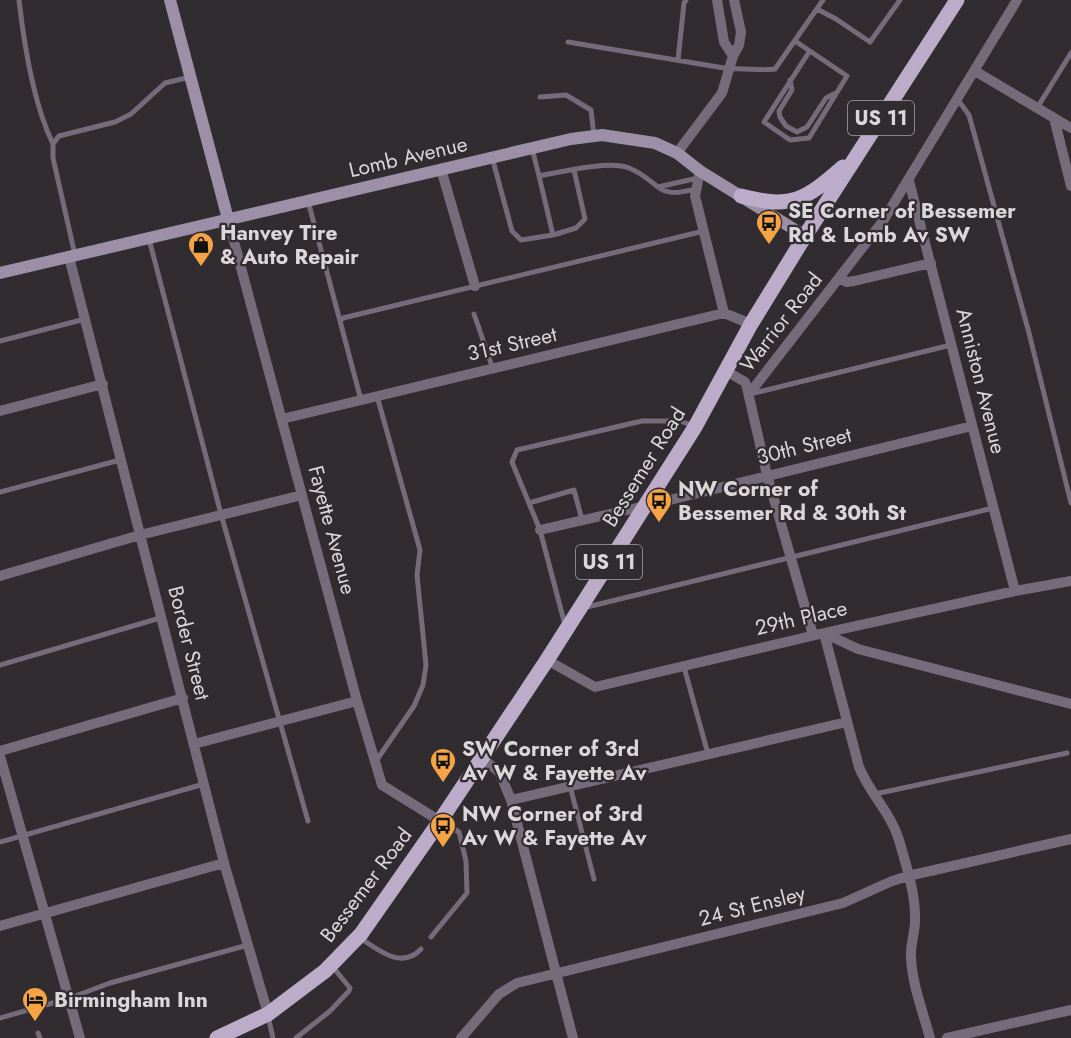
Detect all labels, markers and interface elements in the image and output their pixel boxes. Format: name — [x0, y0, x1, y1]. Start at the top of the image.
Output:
road number: US 11 — [848, 101, 914, 135]
street label: Lomb Avenue — [346, 129, 470, 185]
place label: SE Corner of Bessemer Rd & Lomb Av SW — [788, 196, 1016, 250]
bus stop icon: SE Corner of Bessemer Rd & Lomb Av SW — [754, 208, 784, 246]
place label: Hanvey Tire & Auto Repair — [220, 218, 359, 272]
shop icon: Hanvey Tire & Auto Repair — [186, 230, 216, 268]
street label: Warrior Road — [733, 266, 829, 378]
street label: Anniston Avenue — [948, 305, 1014, 457]
street label: 31st Street — [464, 319, 560, 369]
street label: Bessemer Road — [595, 401, 693, 533]
street label: 30th Street — [754, 420, 854, 472]
street label: Fayette Avenue — [300, 462, 364, 598]
place label: NW Corner of Bessemer Rd & 30th St — [678, 474, 906, 528]
bus stop icon: NW Corner of Bessemer Rd & 30th St — [644, 486, 674, 524]
road number: US 11 — [576, 545, 642, 579]
street label: Border Street — [160, 583, 218, 703]
street label: 29th Place — [752, 593, 850, 643]
place label: SW Corner of 3rd Av W & Fayette Av — [461, 734, 647, 788]
bus stop icon: SW Corner of 3rd Av W & Fayette Av — [428, 746, 458, 784]
place label: NW Corner of 3rd Av W & Fayette Av — [461, 799, 647, 853]
bus stop icon: NW Corner of 3rd Av W & Fayette Av — [428, 811, 458, 849]
street label: Bessemer Road — [313, 822, 419, 948]
street label: 24 St Ensley — [696, 878, 809, 934]
hotel icon: Birmingham Inn — [20, 985, 50, 1023]
place label: Birmingham Inn — [54, 985, 208, 1015]

